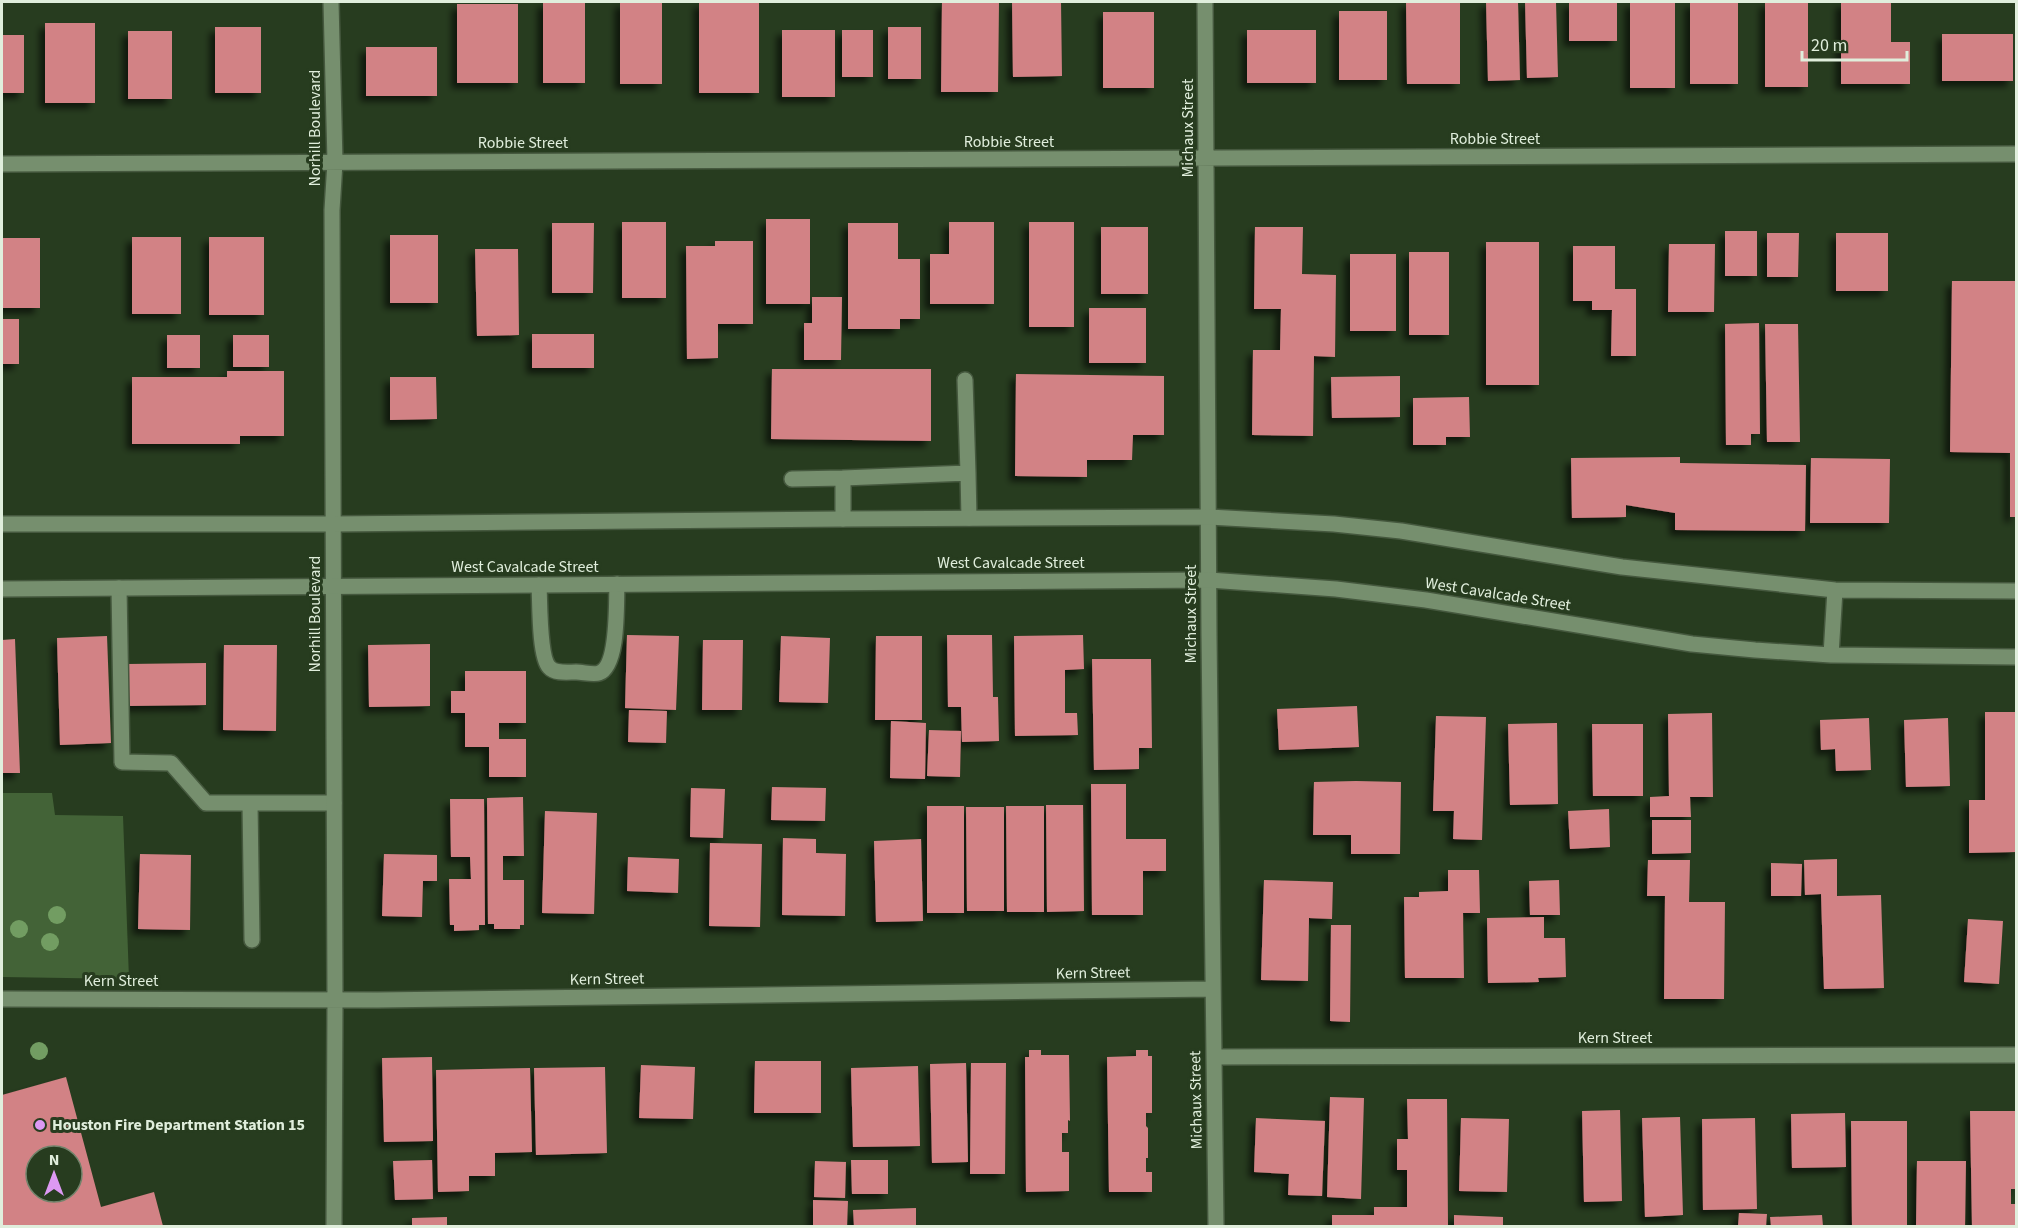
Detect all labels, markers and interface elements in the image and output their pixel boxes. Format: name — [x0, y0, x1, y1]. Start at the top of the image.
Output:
scale bar — [1802, 24, 1907, 62]
text: 20 m — [1811, 33, 1847, 58]
street label: Norhill Boulevard — [304, 70, 326, 186]
street label: Michaux Street — [1177, 78, 1199, 177]
street label: Robbie Street — [1450, 128, 1541, 150]
street label: Robbie Street — [964, 131, 1055, 153]
street label: Robbie Street — [478, 132, 569, 154]
street label: West Cavalcade Street — [937, 552, 1085, 574]
street label: Norhill Boulevard — [304, 556, 326, 672]
street label: West Cavalcade Street — [451, 556, 599, 578]
street label: Michaux Street — [1180, 564, 1202, 663]
street label: West Cavalcade Street — [1424, 572, 1573, 616]
street label: Kern Street — [1055, 961, 1131, 985]
street label: Kern Street — [569, 967, 645, 991]
street label: Kern Street — [84, 970, 159, 992]
street label: Kern Street — [1578, 1027, 1653, 1049]
street label: Michaux Street — [1184, 1050, 1208, 1150]
place label: Houston Fire Department Station 15 — [52, 1114, 305, 1136]
marker: Houston Fire Department Station 15 — [33, 1118, 47, 1132]
north arrow — [24, 1144, 84, 1204]
text: N — [49, 1149, 59, 1171]

